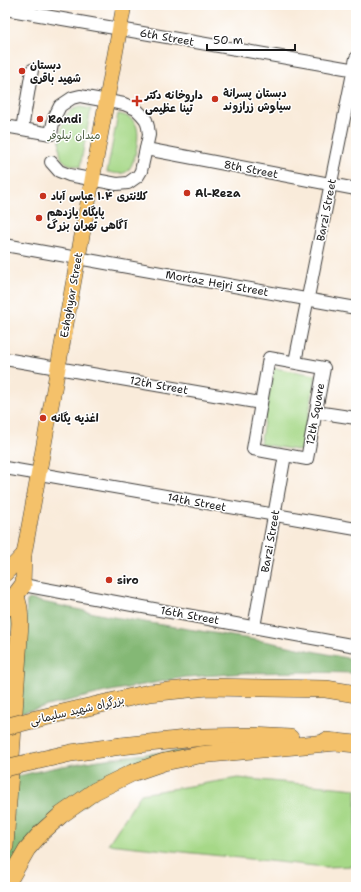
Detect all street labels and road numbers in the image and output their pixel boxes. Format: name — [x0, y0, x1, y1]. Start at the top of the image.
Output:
street label: 6th Street — [138, 25, 196, 50]
street label: 8th Street — [222, 157, 280, 182]
street label: Barzi Street — [313, 177, 340, 243]
street label: Eshghyar Street — [57, 251, 86, 339]
street label: Mortaz Hejri Street — [164, 267, 270, 300]
street label: 12th Street — [129, 373, 189, 398]
street label: 12th Square — [303, 382, 328, 446]
street label: 14th Street — [166, 490, 228, 515]
street label: Barzi Street — [258, 508, 283, 574]
street label: 16th Street — [159, 603, 221, 628]
street label: بزرگراه شهید سلیمانی — [28, 692, 126, 729]

